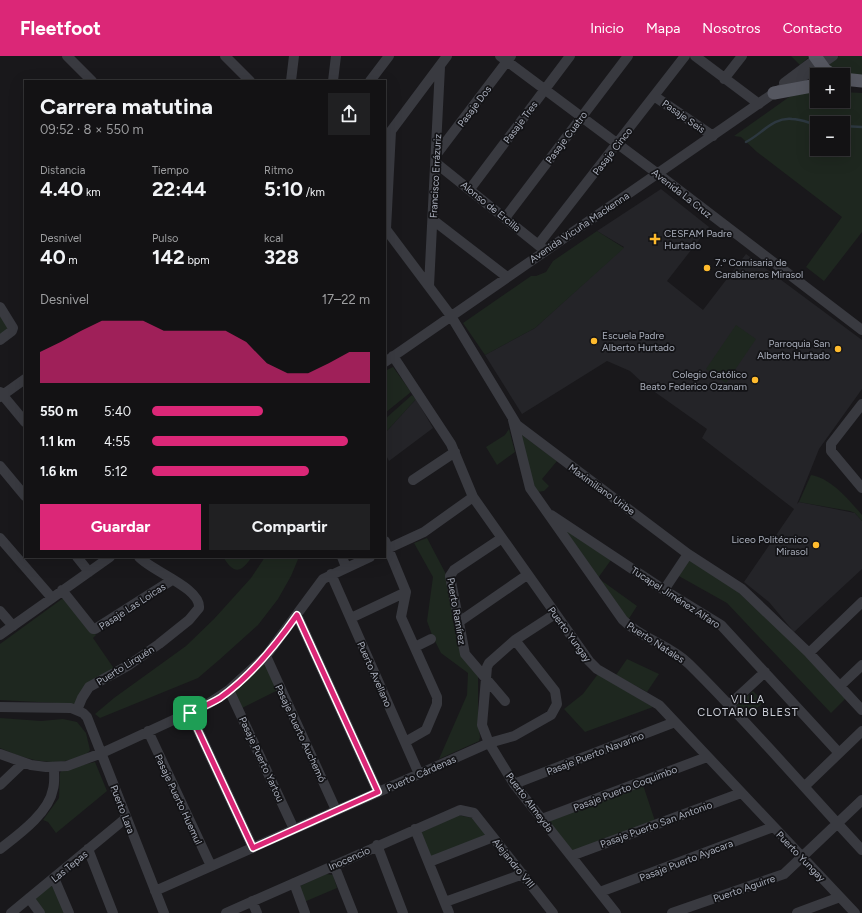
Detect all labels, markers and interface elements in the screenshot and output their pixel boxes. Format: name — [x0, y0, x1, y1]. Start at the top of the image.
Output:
text: Fleetfoot — [20, 17, 101, 40]
text: Inicio — [590, 20, 624, 37]
text: Mapa — [646, 20, 680, 37]
text: Nosotros — [702, 20, 761, 37]
text: Contacto — [783, 20, 842, 37]
map controls — [810, 68, 850, 156]
button: + — [810, 68, 850, 108]
street label: Pasaje Dos — [455, 83, 494, 130]
text: Carrera matutina — [40, 93, 213, 120]
button: share — [328, 93, 370, 135]
street label: Pasaje Seis — [660, 97, 708, 136]
street label: Pasaje Tres — [500, 98, 541, 146]
street label: Pasaje Cuatro — [543, 108, 590, 166]
button: − — [810, 116, 850, 156]
text: 09:52 · 8 × 550 m — [40, 122, 144, 137]
street label: Pasaje Cinco — [590, 125, 635, 178]
street label: Francisco Errázuriz — [427, 133, 444, 218]
text: Distancia — [40, 164, 85, 177]
text: Tiempo — [152, 164, 189, 177]
text: Ritmo — [264, 164, 293, 177]
street label: Avenida La Cruz — [649, 166, 714, 221]
text: 4.40 — [40, 177, 83, 201]
text: 22:44 — [152, 177, 207, 201]
text: 5:10 — [264, 177, 303, 201]
street label: Alonso de Ercilla — [458, 178, 523, 235]
text: km — [83, 186, 101, 199]
text: /km — [303, 186, 325, 199]
street label: Avenida Vicuña Mackenna — [527, 189, 632, 266]
place label: CESFAM Padre Hurtado — [664, 227, 732, 252]
text: Desnivel — [40, 232, 81, 245]
text: Pulso — [152, 232, 178, 245]
text: kcal — [264, 232, 283, 245]
marker: CESFAM Padre Hurtado — [649, 233, 661, 245]
text: 40 — [40, 245, 66, 269]
text: 142 — [152, 245, 185, 269]
text: 328 — [264, 245, 299, 269]
text: m — [66, 254, 78, 267]
text: bpm — [185, 254, 210, 267]
place label: 7.º Comisaria de Carabineros Mirasol — [715, 256, 803, 281]
marker: 7.º Comisaria de Carabineros Mirasol — [702, 263, 712, 273]
text: Desnivel — [40, 292, 89, 307]
text: 17–22 m — [322, 292, 370, 307]
place label: Escuela Padre Alberto Hurtado — [602, 329, 675, 354]
marker: Escuela Padre Alberto Hurtado — [589, 336, 599, 346]
place label: Parroquia San Alberto Hurtado — [757, 337, 830, 362]
marker: Parroquia San Alberto Hurtado — [833, 344, 843, 354]
place label: Colegio Católico Beato Federico Ozanam — [640, 368, 747, 393]
marker: Colegio Católico Beato Federico Ozanam — [750, 375, 760, 385]
text: 550 m — [40, 404, 78, 419]
text: 5:40 — [104, 404, 131, 419]
text: 1.1 km — [40, 434, 76, 449]
text: 4:55 — [104, 434, 130, 449]
street label: Maximiliano Uribe — [566, 461, 638, 518]
text: 1.6 km — [40, 464, 78, 479]
text: 5:12 — [104, 464, 127, 479]
button: Guardar — [40, 504, 201, 550]
button: Compartir — [209, 504, 370, 550]
place label: Liceo Politécnico Mirasol — [732, 533, 808, 558]
marker: Liceo Politécnico Mirasol — [811, 540, 821, 550]
street label: Tucapel Jiménez Alfaro — [629, 564, 723, 631]
street label: Puerto Ramírez — [444, 576, 469, 646]
street label: Pasaje Las Loicas — [96, 580, 168, 633]
street label: Puerto Yungay — [545, 604, 594, 665]
street label: Puerto Natales — [624, 619, 687, 666]
street label: Puerto Avellano — [354, 639, 395, 709]
street label: Puerto Lirquén — [94, 642, 157, 688]
street label: Pasaje Puerto Auchemó — [272, 682, 329, 784]
district label: VILLA CLOTARIO BLEST — [697, 693, 799, 719]
pin — [173, 696, 207, 730]
icon: arrive — [179, 702, 201, 724]
street label: Pasaje Puerto Yartou — [236, 715, 287, 804]
street label: Pasaje Puerto Navarino — [545, 729, 646, 778]
street label: Pasaje Puerto Huemul — [152, 752, 205, 846]
street label: Puerto Cárdenas — [385, 752, 458, 795]
street label: Pasaje Puerto Coquimbo — [571, 763, 679, 814]
street label: Puerto Almeyda — [503, 770, 556, 835]
street label: Puerto Lara — [107, 783, 138, 835]
street label: Pasaje Puerto San Antonio — [598, 798, 714, 851]
street label: Puerto Yungay — [773, 828, 828, 885]
street label: Alejandro VIII — [490, 836, 538, 891]
street label: Pasaje Puerto Ayacara — [638, 837, 735, 884]
street label: Inocencio — [326, 843, 372, 873]
street label: Las Tepas — [48, 847, 91, 885]
street label: Puerto Aguirre — [711, 872, 777, 905]

